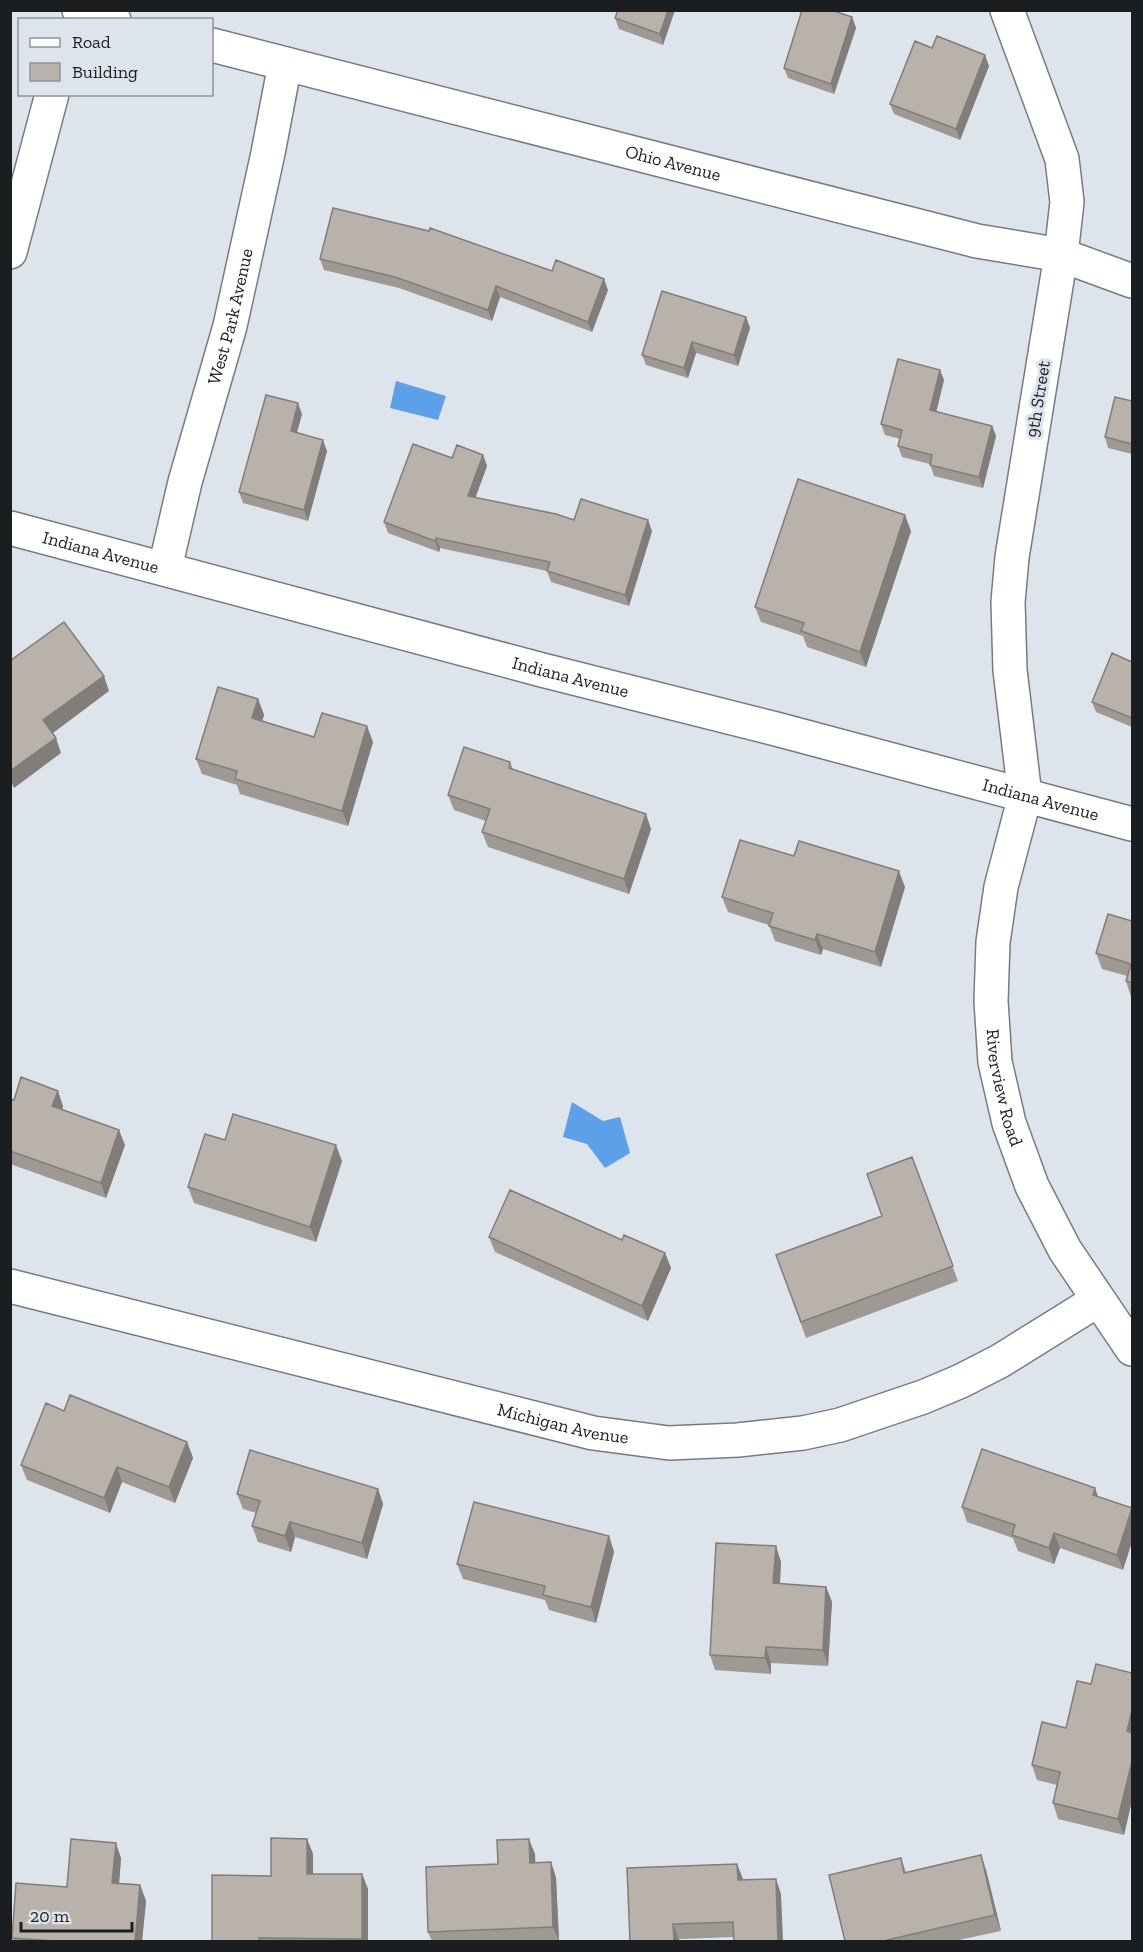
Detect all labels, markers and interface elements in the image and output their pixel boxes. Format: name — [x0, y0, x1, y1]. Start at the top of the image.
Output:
legend — [18, 18, 213, 96]
text: Road — [72, 31, 111, 53]
text: Building — [72, 61, 138, 83]
street label: Ohio Avenue — [623, 140, 723, 186]
street label: West Park Avenue — [203, 246, 258, 387]
street label: 9th Street — [1021, 359, 1055, 439]
street label: Indiana Avenue — [40, 526, 161, 578]
street label: Indiana Avenue — [510, 652, 631, 702]
street label: Indiana Avenue — [980, 774, 1101, 826]
street label: Riverview Road — [982, 1028, 1028, 1149]
street label: Michigan Avenue — [495, 1398, 630, 1449]
scale bar — [21, 1895, 132, 1933]
text: 20 m — [30, 1905, 70, 1927]

